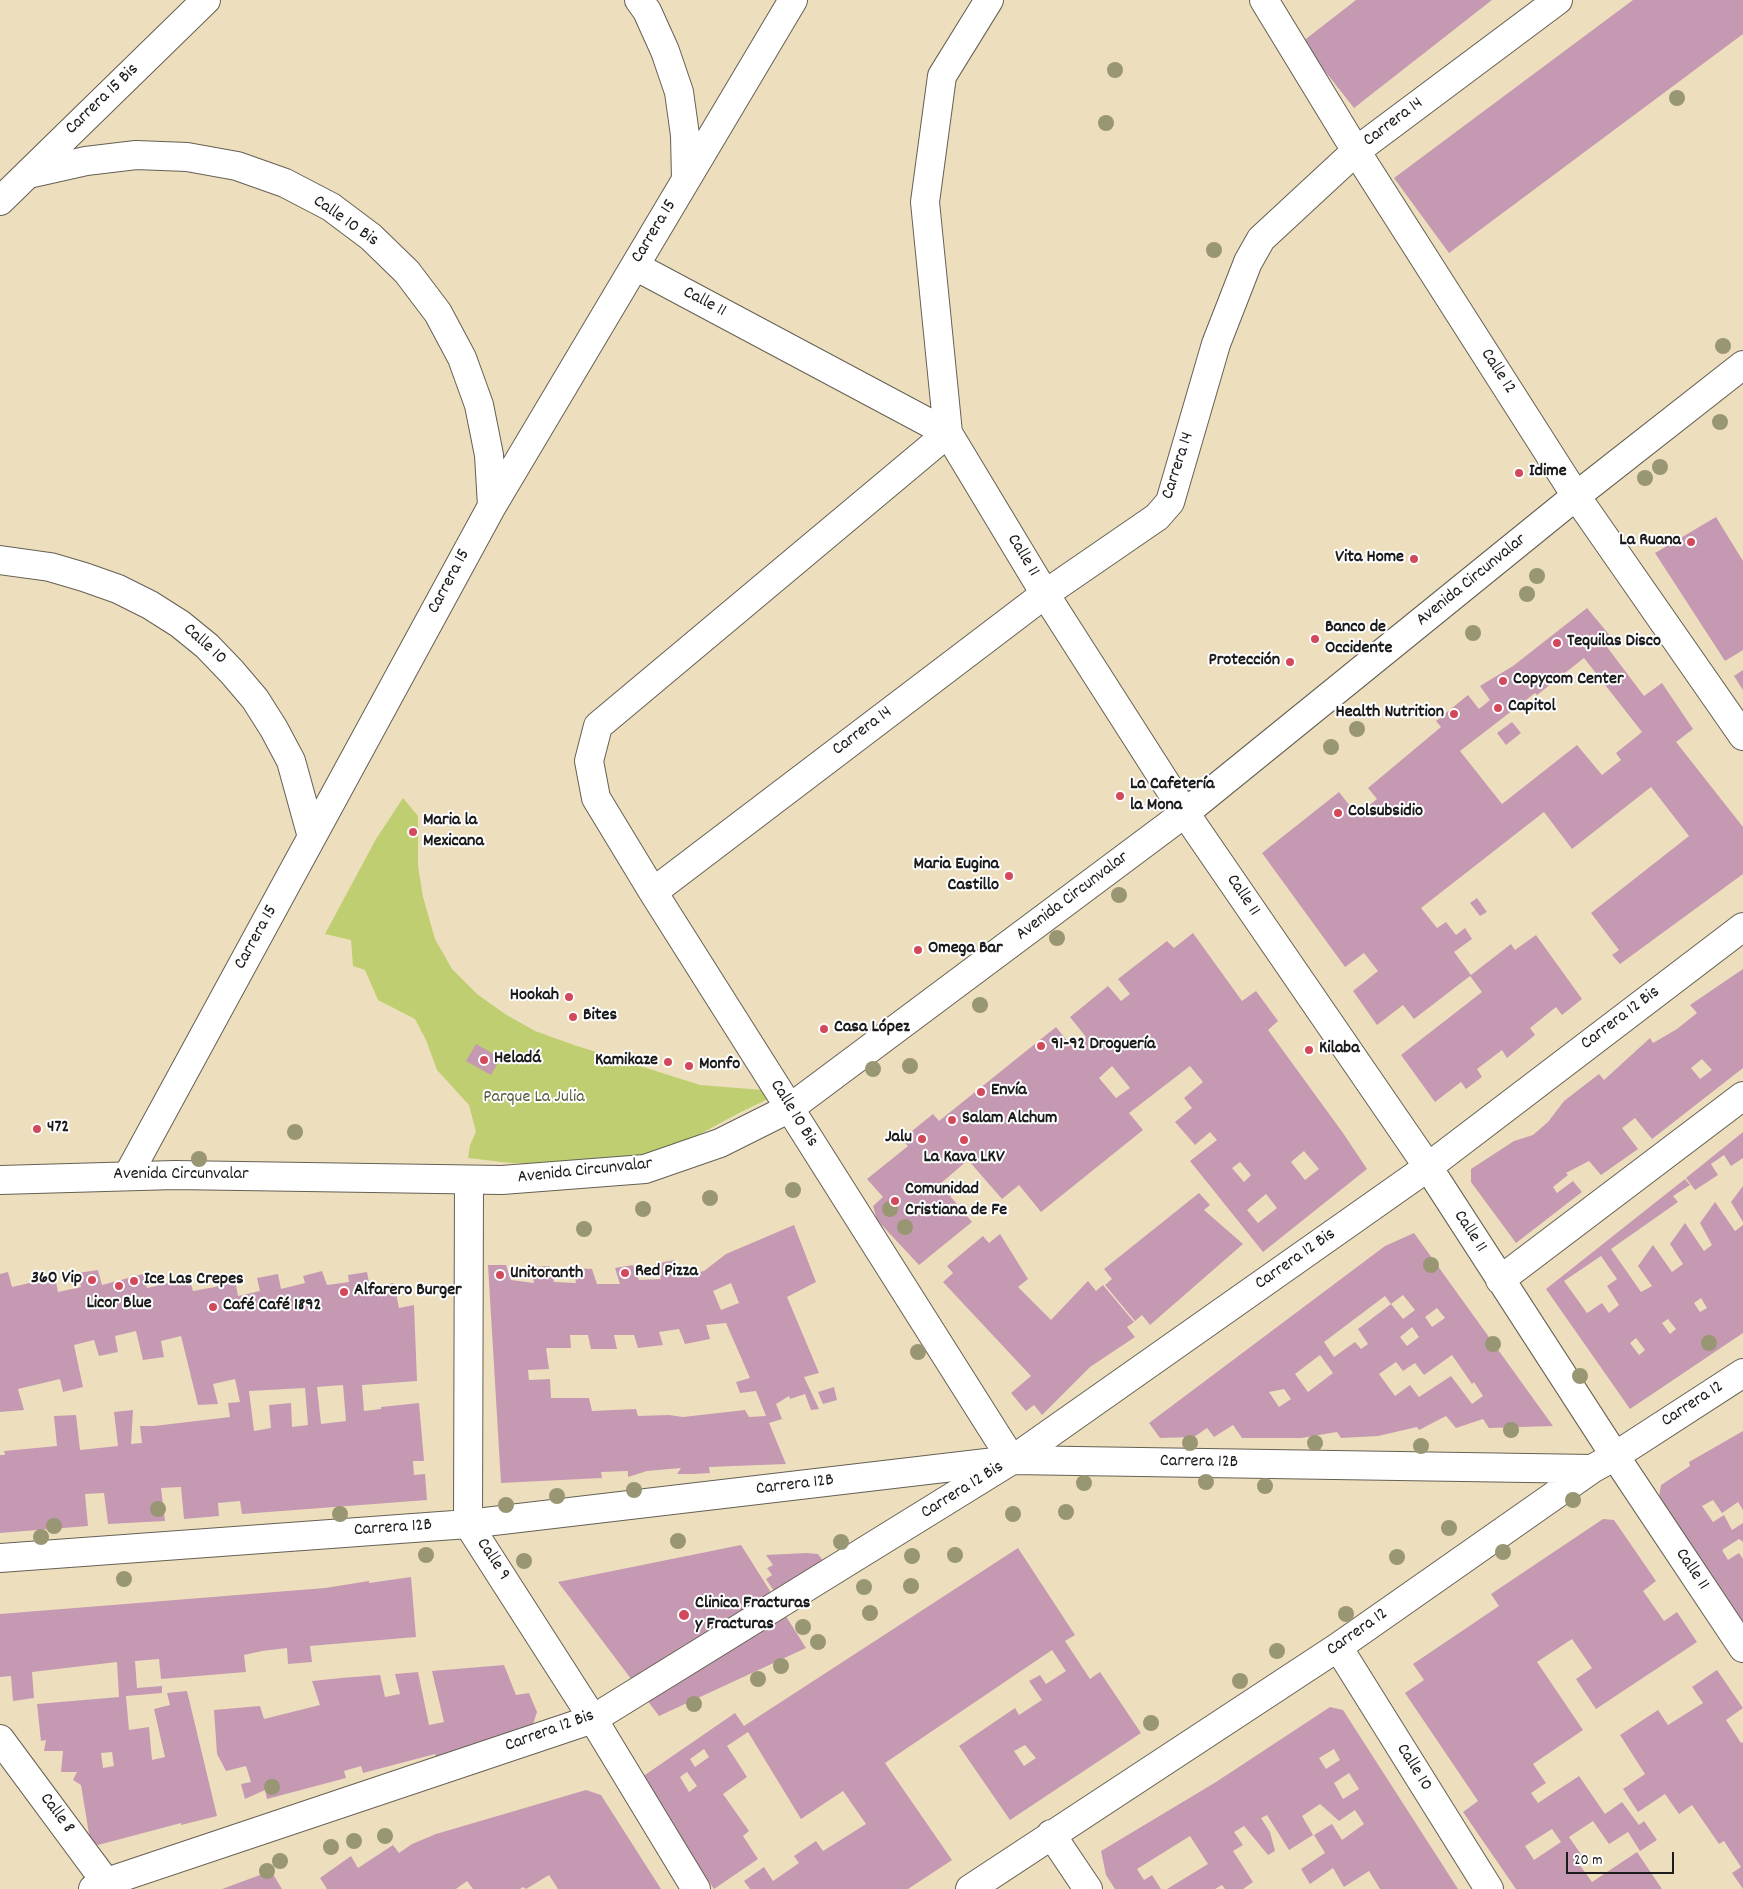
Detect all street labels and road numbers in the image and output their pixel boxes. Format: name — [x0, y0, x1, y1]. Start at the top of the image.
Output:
street label: Carrera 15 Bis — [62, 60, 144, 140]
street label: Carrera 14 — [1360, 94, 1428, 152]
street label: Calle 10 Bis — [308, 192, 382, 252]
street label: Carrera 15 — [628, 196, 682, 268]
street label: Calle 11 — [679, 283, 729, 323]
street label: Calle 12 — [1474, 345, 1520, 399]
street label: Carrera 14 — [1158, 430, 1200, 502]
street label: Avenida Circunvalar — [1413, 530, 1531, 632]
street label: Calle 11 — [1001, 531, 1043, 581]
street label: Carrera 15 — [424, 546, 476, 618]
street label: Calle 10 — [178, 620, 230, 670]
street label: Carrera 14 — [829, 703, 897, 761]
street label: Avenida Circunvalar — [1012, 848, 1134, 946]
street label: Calle 11 — [1220, 871, 1264, 921]
street label: Carrera 15 — [231, 902, 283, 974]
street label: Carrera 12 Bis — [1577, 982, 1665, 1056]
street label: Calle 10 Bis — [764, 1076, 822, 1152]
street label: Avenida Circunvalar — [517, 1154, 653, 1190]
street label: Avenida Circunvalar — [113, 1165, 249, 1187]
street label: Calle 11 — [1447, 1207, 1491, 1257]
street label: Carrera 12 Bis — [1252, 1224, 1340, 1296]
street label: Carrera 12 — [1658, 1377, 1728, 1433]
street label: Carrera 12B — [1160, 1452, 1238, 1474]
street label: Carrera 12 Bis — [918, 1457, 1008, 1525]
street label: Carrera 12B — [755, 1471, 835, 1501]
street label: Carrera 12B — [353, 1515, 433, 1543]
street label: Calle 9 — [470, 1535, 514, 1585]
street label: Calle 11 — [1669, 1545, 1713, 1595]
street label: Carrera 12 — [1323, 1604, 1393, 1662]
street label: Carrera 12 Bis — [503, 1706, 597, 1758]
street label: Calle 10 — [1390, 1740, 1436, 1796]
street label: Calle 8 — [34, 1789, 78, 1839]

